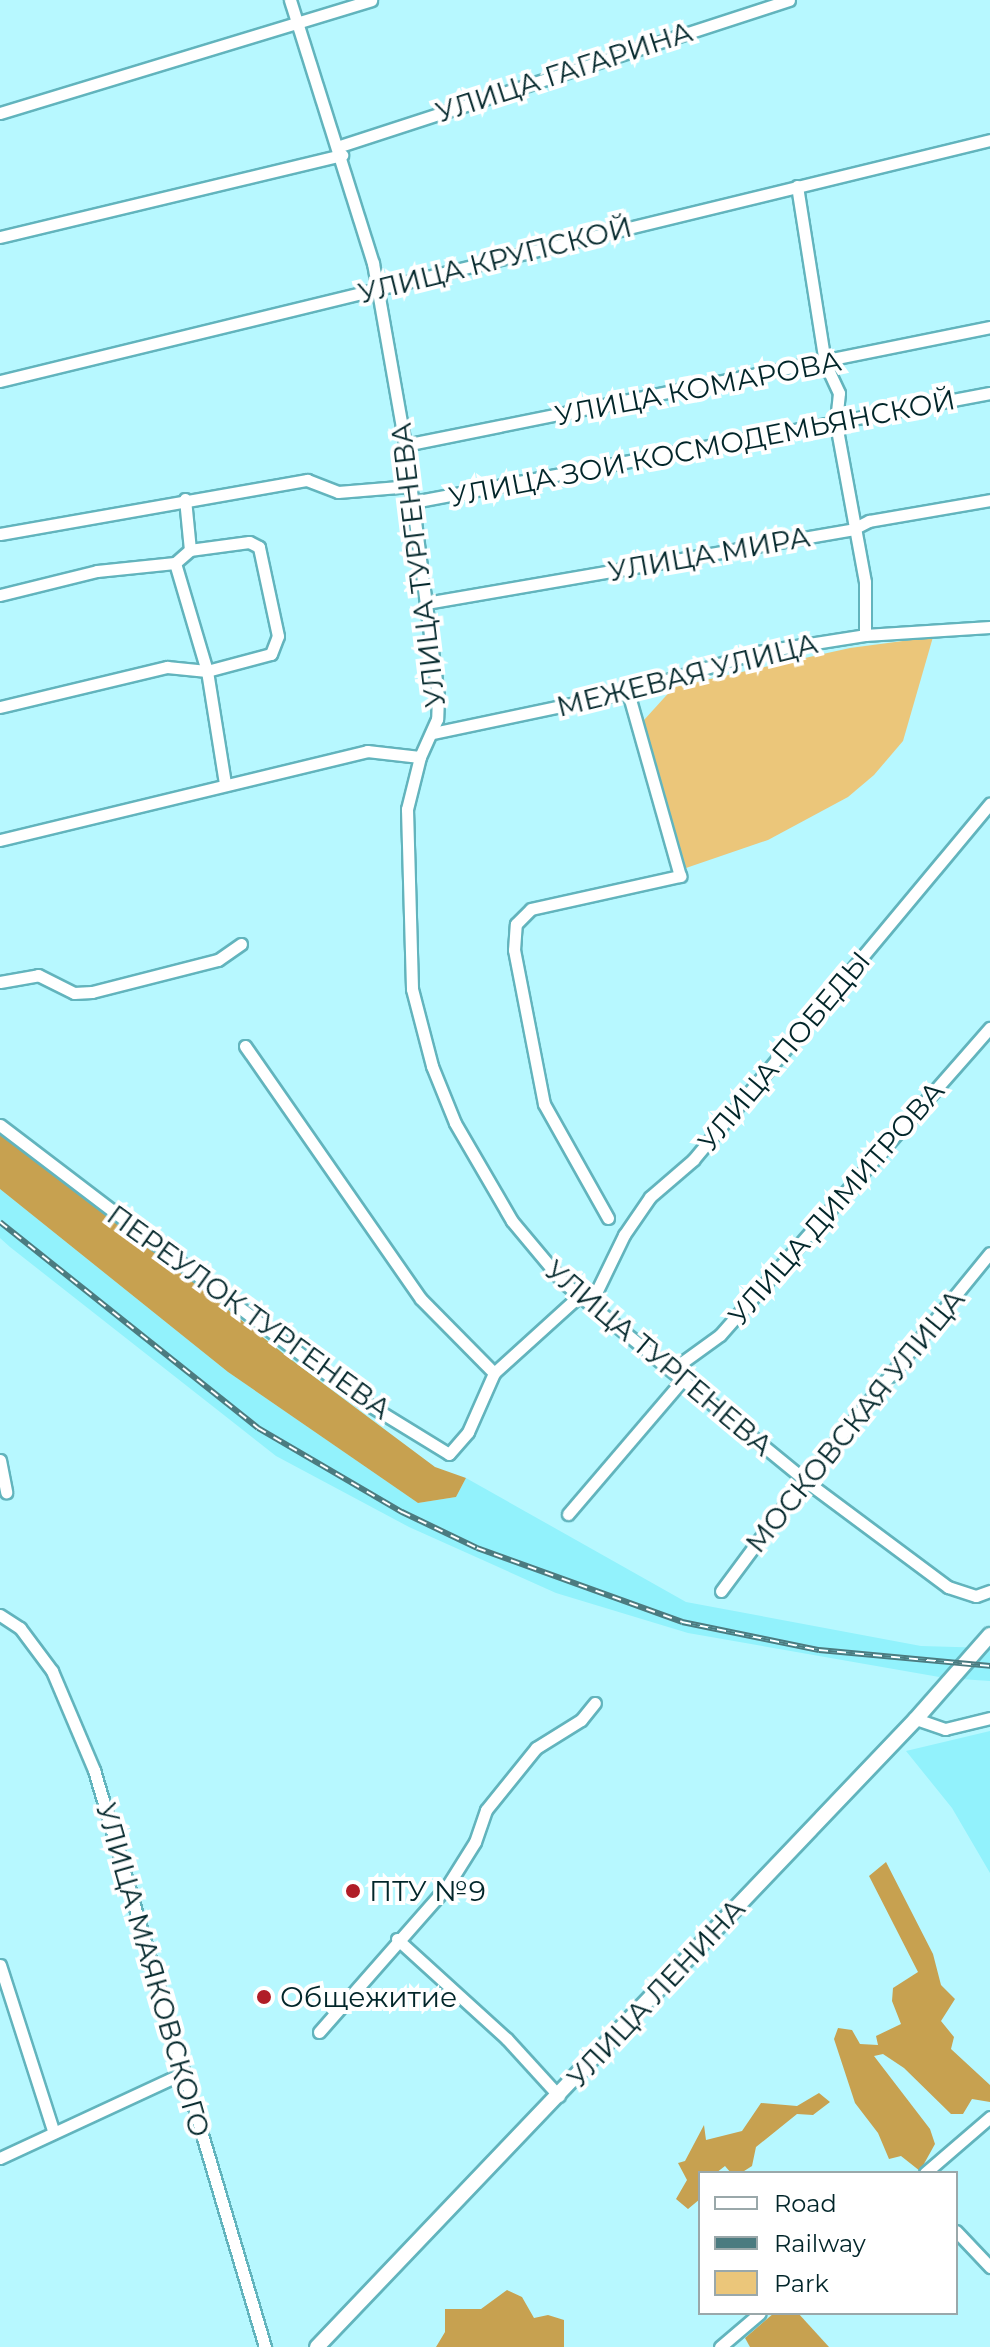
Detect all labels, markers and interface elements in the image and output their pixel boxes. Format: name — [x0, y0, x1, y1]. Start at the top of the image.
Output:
street label: УЛИЦА ГАГАРИНА — [432, 15, 696, 129]
street label: УЛИЦА КРУПСКОЙ — [355, 210, 635, 310]
street label: УЛИЦА КОМАРОВА — [552, 344, 844, 432]
street label: УЛИЦА ЗОИ КОСМОДЕМЬЯНСКОЙ — [446, 382, 958, 514]
street label: УЛИЦА ТУРГЕНЕВА — [384, 421, 452, 709]
street label: УЛИЦА МИРА — [606, 520, 812, 588]
street label: МЕЖЕВАЯ УЛИЦА — [553, 626, 821, 724]
street label: УЛИЦА ПОБЕДЫ — [691, 944, 877, 1158]
street label: УЛИЦА ДИМИТРОВА — [721, 1074, 951, 1332]
street label: ПЕРЕУЛОК ТУРГЕНЕВА — [101, 1198, 397, 1426]
street label: УЛИЦА ТУРГЕНЕВА — [539, 1253, 779, 1463]
street label: МОСКОВСКАЯ УЛИЦА — [739, 1283, 971, 1559]
street label: УЛИЦА МАЯКОВСКОГО — [89, 1799, 217, 2141]
place label: ПТУ №9 — [369, 1874, 486, 1908]
marker: ПТУ №9 — [344, 1882, 362, 1900]
street label: УЛИЦА ЛЕНИНА — [560, 1892, 752, 2094]
place label: Общежитие — [280, 1980, 457, 2014]
marker: Общежитие — [255, 1988, 273, 2006]
legend — [698, 2171, 958, 2315]
text: Road — [774, 2189, 837, 2218]
text: Railway — [774, 2229, 866, 2258]
text: Park — [774, 2269, 829, 2298]

